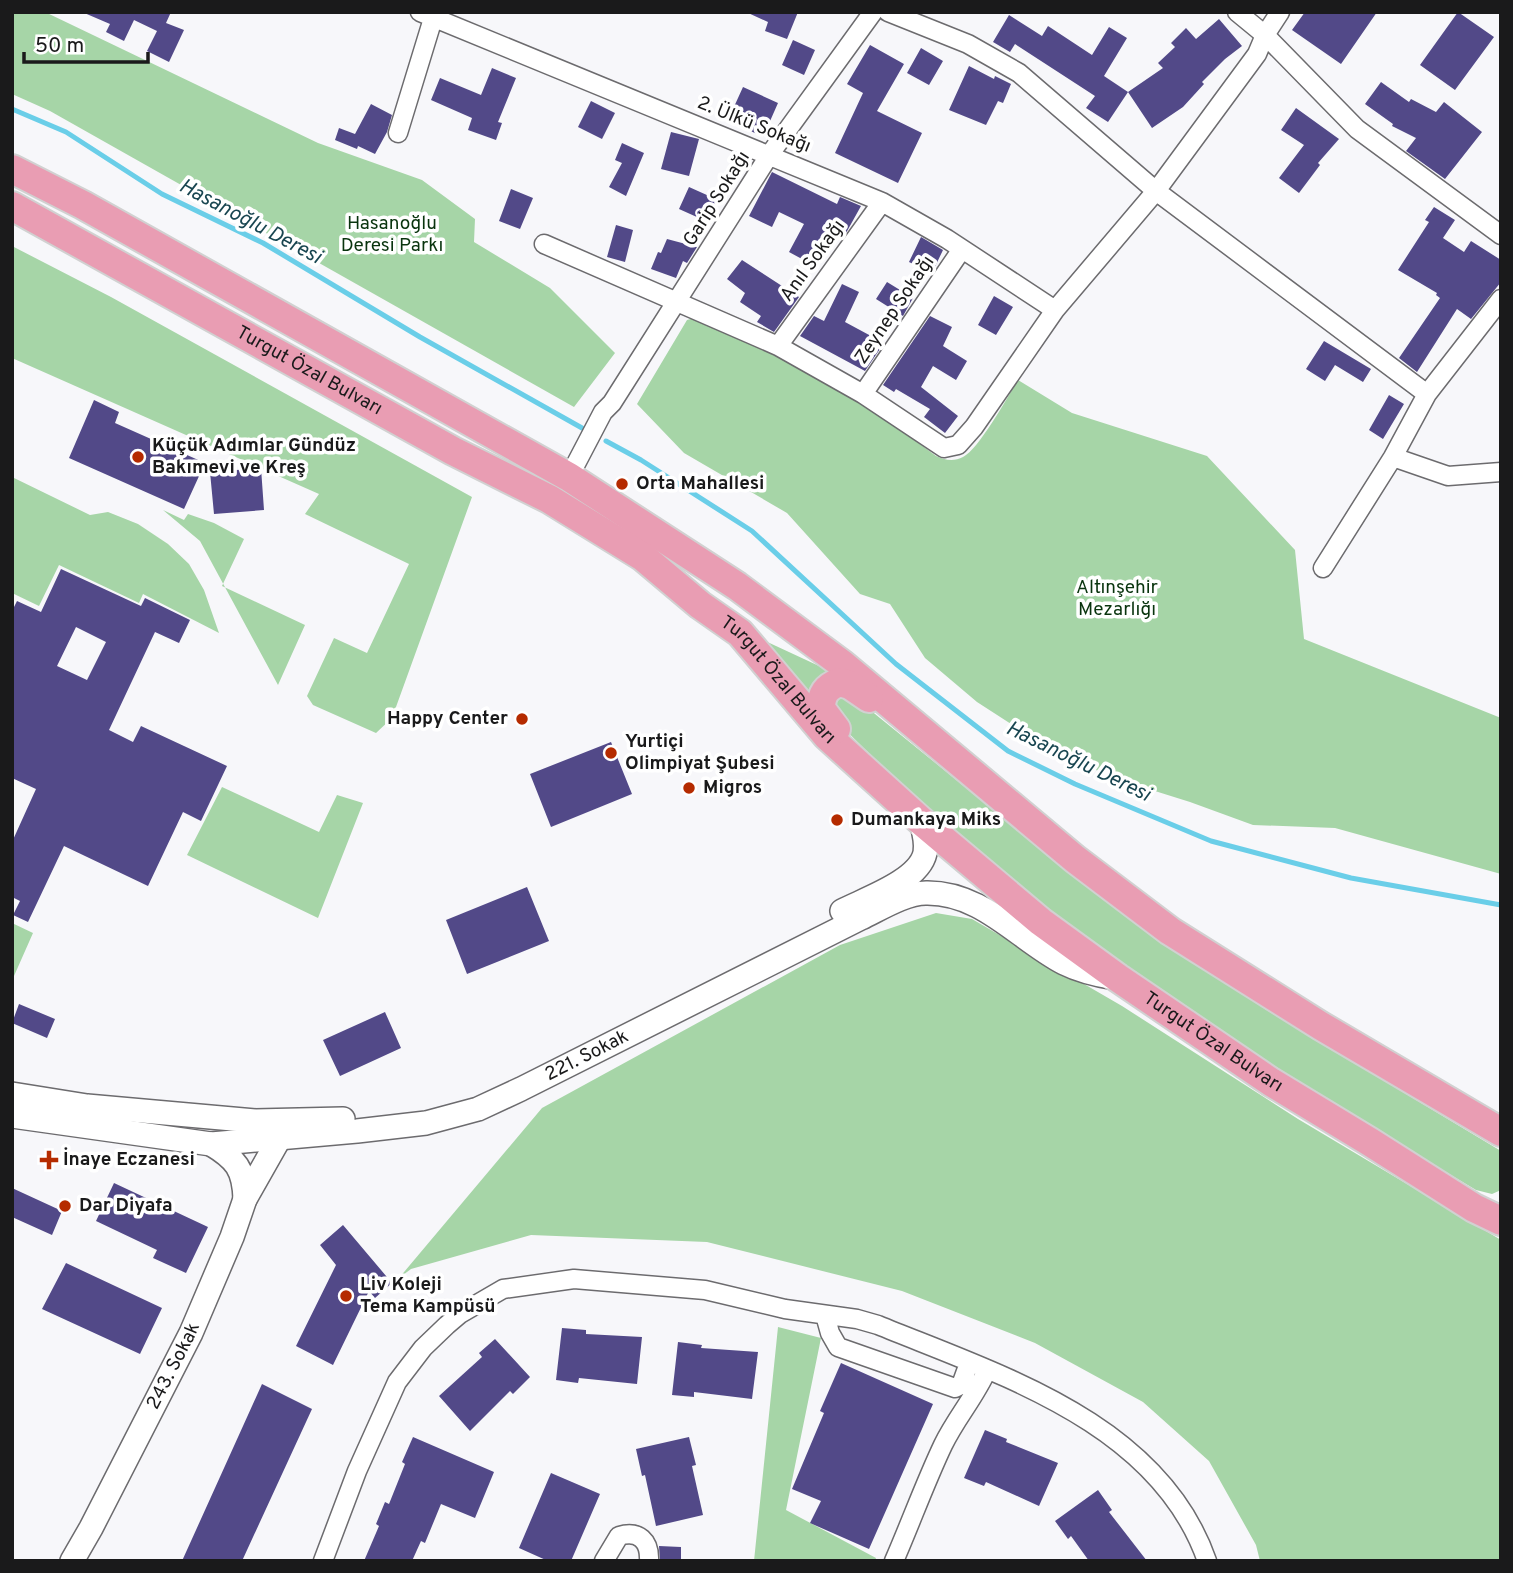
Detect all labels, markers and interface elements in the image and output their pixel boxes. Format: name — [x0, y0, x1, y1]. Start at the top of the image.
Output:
scale bar — [24, 21, 149, 65]
text: 50 m — [35, 33, 84, 60]
street label: 2. Ülkü Sokağı — [694, 90, 815, 159]
street label: Garip Sokağı — [678, 147, 756, 251]
water label: Hasanoğlu Deresi — [174, 173, 328, 272]
park label: Hasanoğlu Deresi Parkı — [341, 212, 443, 258]
street label: Anıl Sokağı — [775, 215, 851, 307]
street label: Zeynep Sokağı — [850, 251, 940, 369]
street label: Turgut Özal Bulvarı — [232, 321, 387, 421]
place label: Küçük Adımlar Gündüz Bakımevi ve Kreş — [152, 434, 356, 480]
marker: Küçük Adımlar Gündüz Bakımevi ve Kreş — [130, 449, 146, 465]
place label: Orta Mahallesi — [636, 472, 764, 496]
marker: Orta Mahallesi — [614, 476, 630, 492]
park label: Altınşehir Mezarlığı — [1076, 576, 1159, 622]
street label: Turgut Özal Bulvarı — [716, 611, 841, 750]
place label: Happy Center — [387, 707, 508, 731]
marker: Happy Center — [514, 711, 530, 727]
water label: Hasanoğlu Deresi — [1001, 715, 1156, 809]
place label: Yurtiçi Olimpiyat Şubesi — [625, 730, 775, 776]
marker: Yurtiçi Olimpiyat Şubesi — [603, 745, 619, 761]
place label: Migros — [703, 776, 762, 800]
marker: Migros — [681, 780, 697, 796]
place label: Dumankaya Miks — [851, 808, 1001, 832]
marker: Dumankaya Miks — [829, 812, 845, 828]
street label: Turgut Özal Bulvarı — [1139, 987, 1287, 1098]
street label: 221. Sokak — [541, 1025, 633, 1087]
place label: İnaye Eczanesi — [63, 1147, 195, 1172]
marker: İnaye Eczanesi — [41, 1152, 57, 1168]
place label: Dar Diyafa — [79, 1194, 173, 1218]
marker: Dar Diyafa — [57, 1198, 73, 1214]
place label: Liv Koleji Tema Kampüsü — [360, 1273, 495, 1319]
marker: Liv Koleji Tema Kampüsü — [338, 1288, 354, 1304]
street label: 243. Sokak — [142, 1319, 206, 1414]

